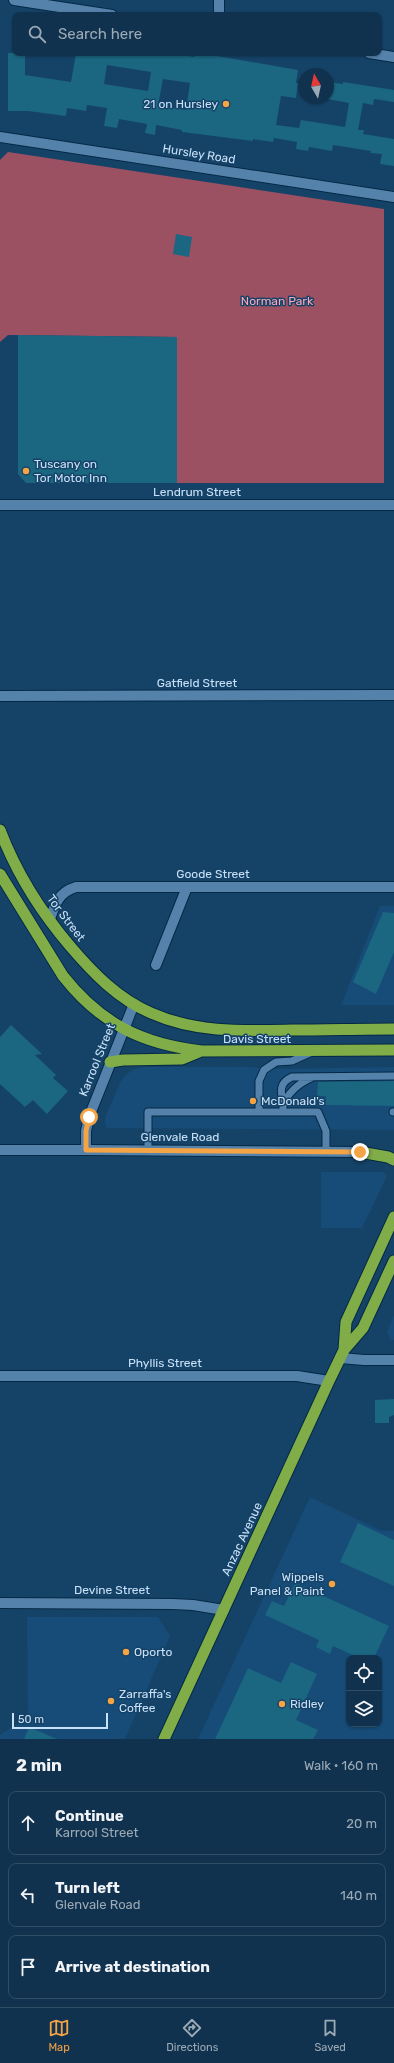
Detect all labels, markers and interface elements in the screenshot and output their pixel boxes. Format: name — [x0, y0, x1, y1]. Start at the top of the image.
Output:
search box — [12, 12, 382, 56]
icon: search — [26, 23, 48, 45]
text: Search here — [58, 25, 142, 43]
north arrow — [298, 68, 334, 104]
place label: 21 on Hursley — [143, 97, 218, 111]
marker: 21 on Hursley — [221, 99, 231, 109]
street label: Hursley Road — [162, 141, 236, 167]
park label: Norman Park — [241, 294, 314, 308]
place label: Tuscany on Tor Motor Inn — [34, 457, 107, 485]
marker: Tuscany on Tor Motor Inn — [21, 466, 31, 476]
street label: Lendrum Street — [153, 485, 241, 499]
street label: Gatfield Street — [157, 676, 238, 690]
street label: Goode Street — [176, 867, 250, 881]
street label: Tor Street — [44, 892, 88, 944]
street label: Karrool Street — [76, 1021, 118, 1098]
street label: Davis Street — [223, 1032, 291, 1046]
place label: McDonald's — [261, 1094, 325, 1108]
marker: McDonald's — [248, 1096, 258, 1106]
route start — [80, 1108, 98, 1126]
street label: Glenvale Road — [141, 1130, 219, 1144]
route end — [351, 1143, 369, 1161]
street label: Phyllis Street — [128, 1356, 202, 1370]
street label: Anzac Avenue — [219, 1500, 265, 1578]
place label: Wippels Panel & Paint — [250, 1570, 324, 1598]
marker: Wippels Panel & Paint — [327, 1579, 337, 1589]
street label: Devine Street — [74, 1583, 150, 1597]
place label: Oporto — [134, 1645, 172, 1659]
marker: Oporto — [121, 1647, 131, 1657]
map controls — [346, 1655, 382, 1727]
button: locate — [346, 1655, 382, 1691]
place label: Zarraffa's Coffee — [119, 1687, 171, 1715]
button: layers — [346, 1691, 382, 1727]
marker: Zarraffa's Coffee — [106, 1696, 116, 1706]
place label: Ridley — [290, 1697, 324, 1711]
marker: Ridley — [277, 1699, 287, 1709]
scale bar — [12, 1711, 108, 1730]
text: 50 m — [18, 1713, 44, 1726]
text: 2 min — [16, 1755, 62, 1775]
text: Walk · 160 m — [304, 1758, 378, 1773]
text: Continue — [55, 1807, 124, 1825]
icon: ahead — [17, 1812, 39, 1834]
text: 20 m — [346, 1816, 377, 1831]
text: Karrool Street — [55, 1825, 139, 1840]
text: Turn left — [55, 1879, 120, 1897]
icon: left — [17, 1884, 39, 1906]
text: 140 m — [340, 1888, 377, 1903]
text: Glenvale Road — [55, 1897, 141, 1912]
icon: arrive — [17, 1956, 39, 1978]
text: Arrive at destination — [55, 1958, 210, 1976]
tab: Map — [48, 2017, 70, 2054]
tab: Directions — [166, 2017, 218, 2054]
tab: Saved — [315, 2017, 346, 2054]

